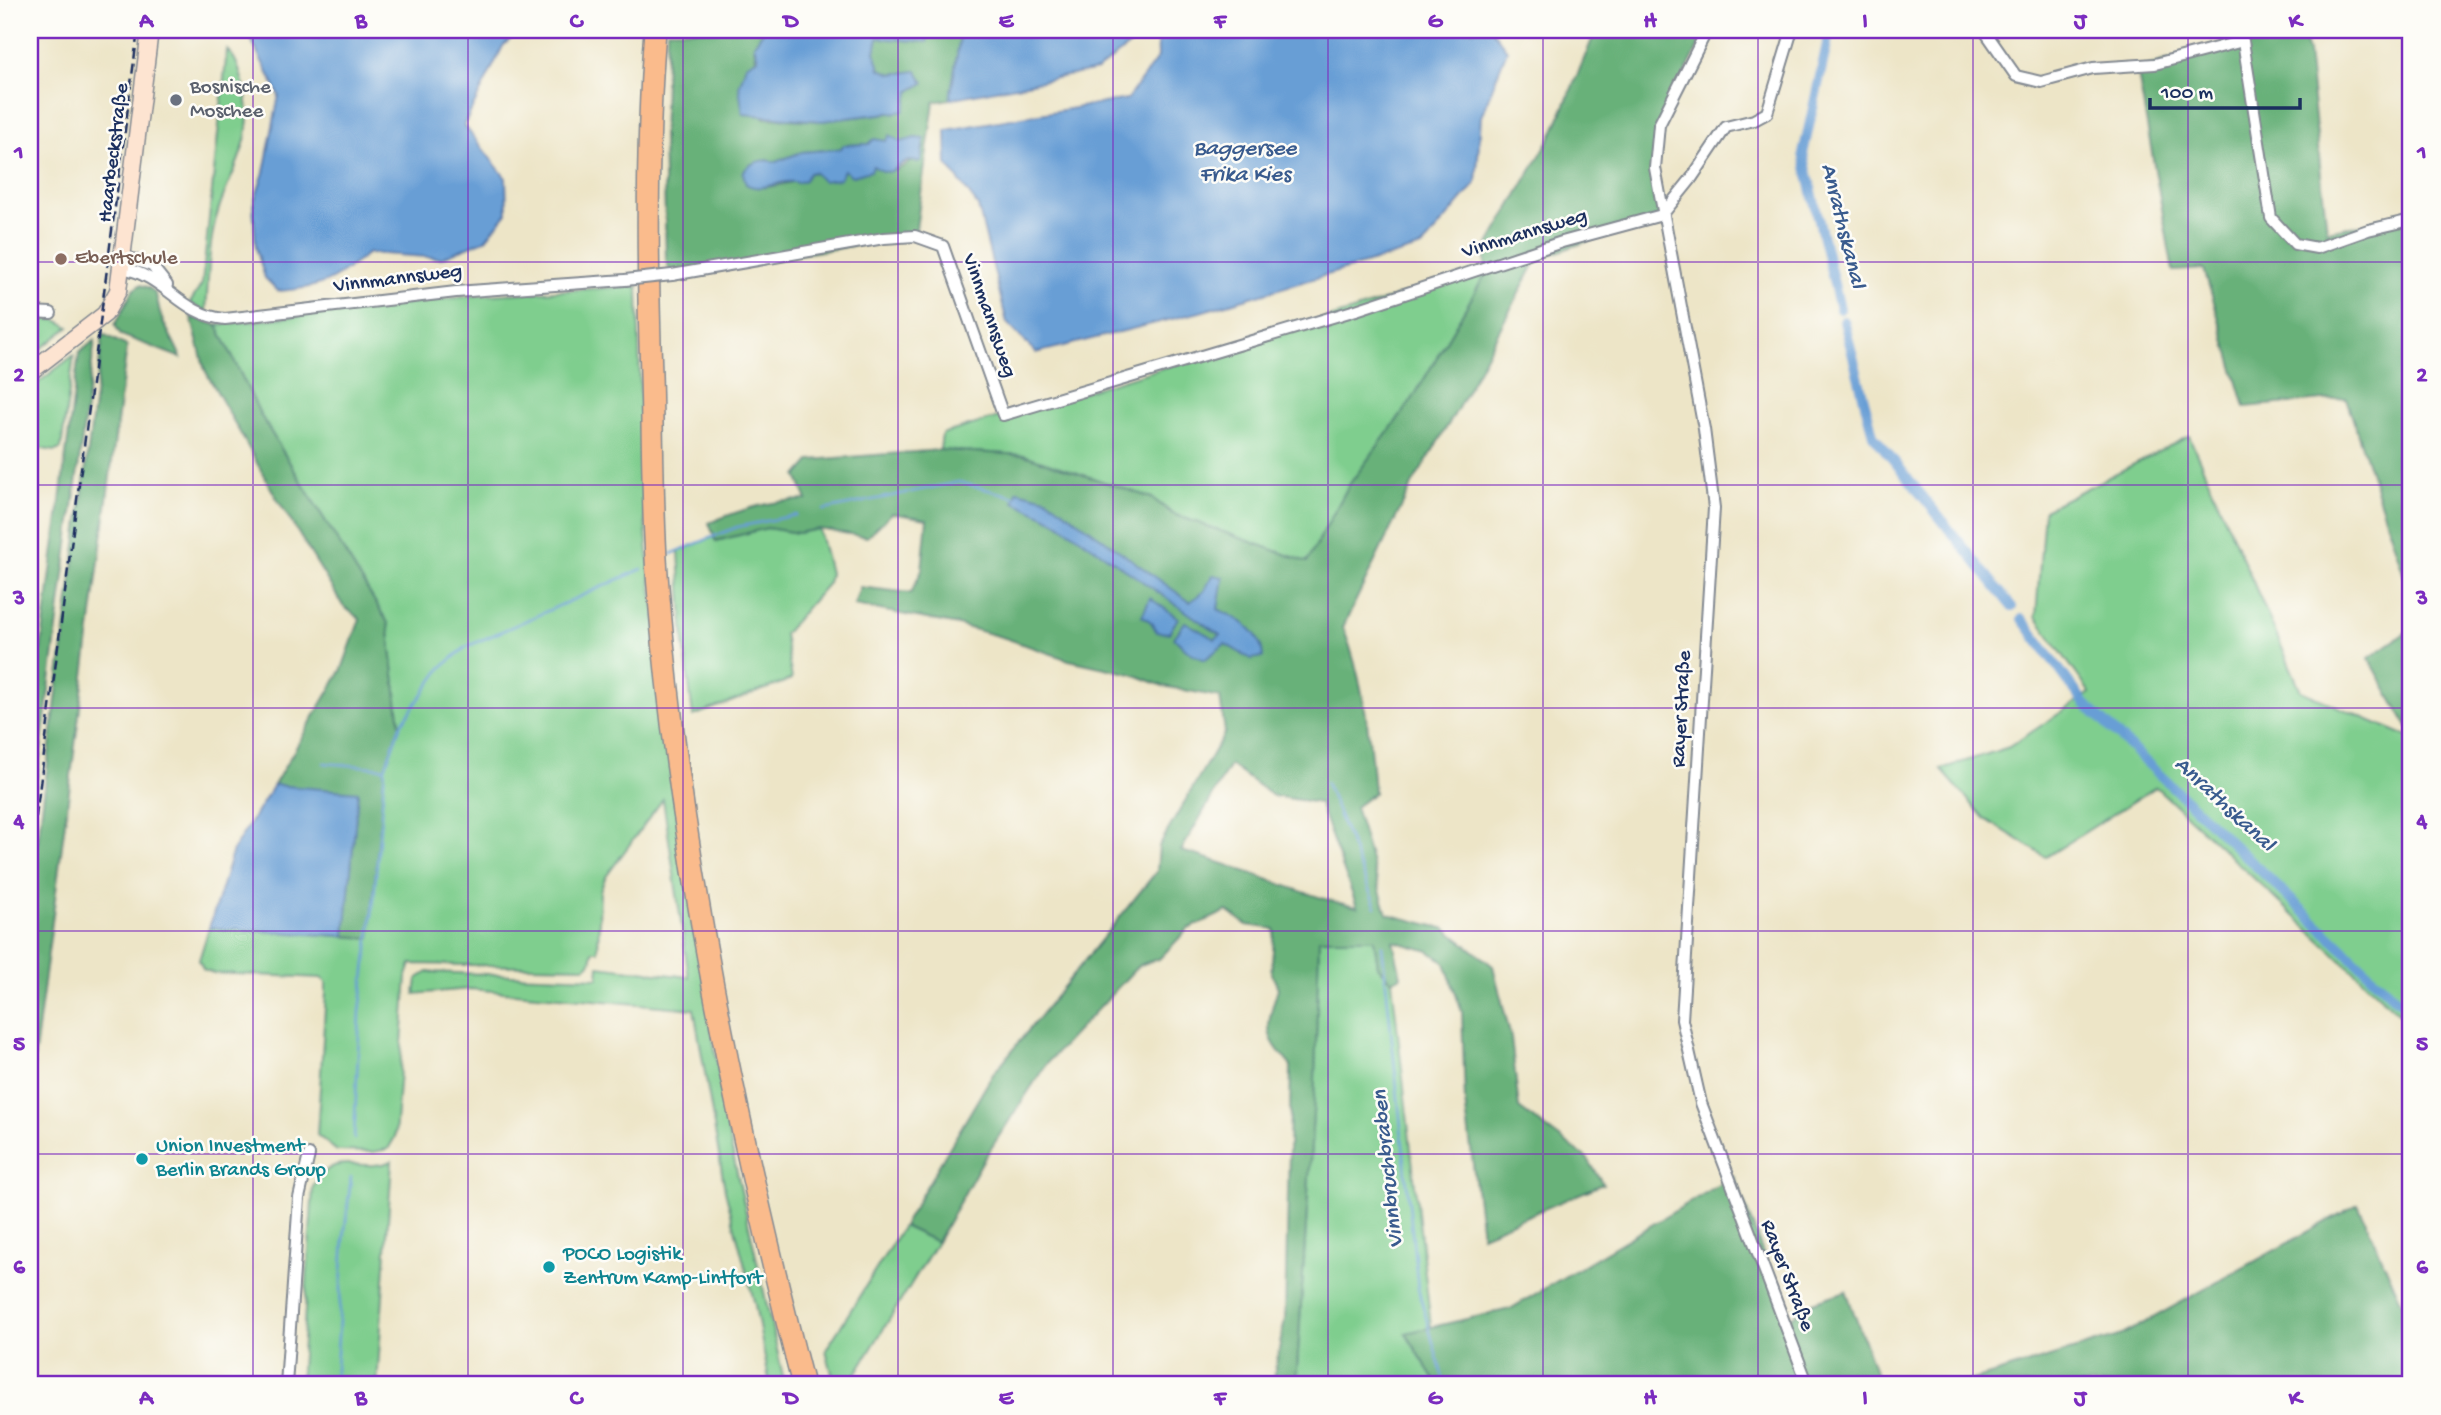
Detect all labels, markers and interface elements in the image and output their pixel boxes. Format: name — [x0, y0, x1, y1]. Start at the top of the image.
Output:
text: A — [138, 9, 154, 36]
text: B — [354, 9, 368, 36]
text: C — [570, 9, 585, 36]
text: D — [782, 9, 800, 36]
text: E — [999, 9, 1015, 36]
text: F — [1213, 9, 1228, 36]
text: G — [1428, 9, 1444, 36]
text: H — [1643, 9, 1657, 36]
text: I — [1862, 9, 1868, 36]
text: J — [2073, 9, 2088, 36]
text: K — [2288, 9, 2305, 36]
scale bar — [2150, 66, 2301, 110]
place label: Bosnische Moschee — [189, 76, 272, 125]
street label: Haarbeckstraße — [94, 81, 136, 224]
text: 100 m — [2160, 82, 2213, 107]
marker: Bosnische Moschee — [168, 92, 184, 108]
water label: Baggersee Frika Kies — [1194, 136, 1298, 189]
text: 1 — [13, 140, 24, 167]
text: 1 — [2416, 140, 2427, 167]
water label: Anrathskanal — [1813, 161, 1871, 293]
street label: Vinnmannsweg — [1458, 204, 1591, 266]
place label: Ebertschule — [75, 247, 179, 272]
street label: Vinnmannsweg — [955, 250, 1021, 381]
marker: Ebertschule — [53, 251, 69, 267]
street label: Vinnmannsweg — [331, 260, 464, 300]
text: 2 — [13, 363, 25, 390]
text: 2 — [2416, 363, 2428, 390]
text: 3 — [12, 586, 25, 613]
text: 3 — [2415, 586, 2428, 613]
street label: Rayer Straße — [1667, 649, 1699, 768]
water label: Anrathskanal — [2168, 752, 2281, 860]
text: 4 — [13, 809, 25, 836]
text: 4 — [2416, 809, 2428, 836]
text: 5 — [13, 1032, 25, 1059]
text: 5 — [2416, 1032, 2428, 1059]
water label: Vinnbruchbraben — [1367, 1088, 1411, 1249]
place label: Union Investment Berlin Brands Group — [155, 1135, 326, 1184]
marker: Union Investment Berlin Brands Group — [134, 1151, 150, 1167]
street label: Rayer Straße — [1753, 1217, 1819, 1336]
place label: POCO Logistik Zentrum Kamp-Lintfort — [562, 1243, 765, 1292]
text: 6 — [13, 1255, 26, 1282]
text: 6 — [2416, 1255, 2429, 1282]
marker: POCO Logistik Zentrum Kamp-Lintfort — [541, 1259, 557, 1275]
text: A — [138, 1386, 154, 1413]
text: B — [354, 1386, 368, 1413]
text: C — [570, 1386, 585, 1413]
text: D — [782, 1386, 800, 1413]
text: E — [999, 1386, 1015, 1413]
text: F — [1213, 1386, 1228, 1413]
text: G — [1428, 1386, 1444, 1413]
text: H — [1643, 1386, 1657, 1413]
text: I — [1862, 1386, 1868, 1413]
text: J — [2073, 1386, 2088, 1413]
text: K — [2288, 1386, 2305, 1413]

